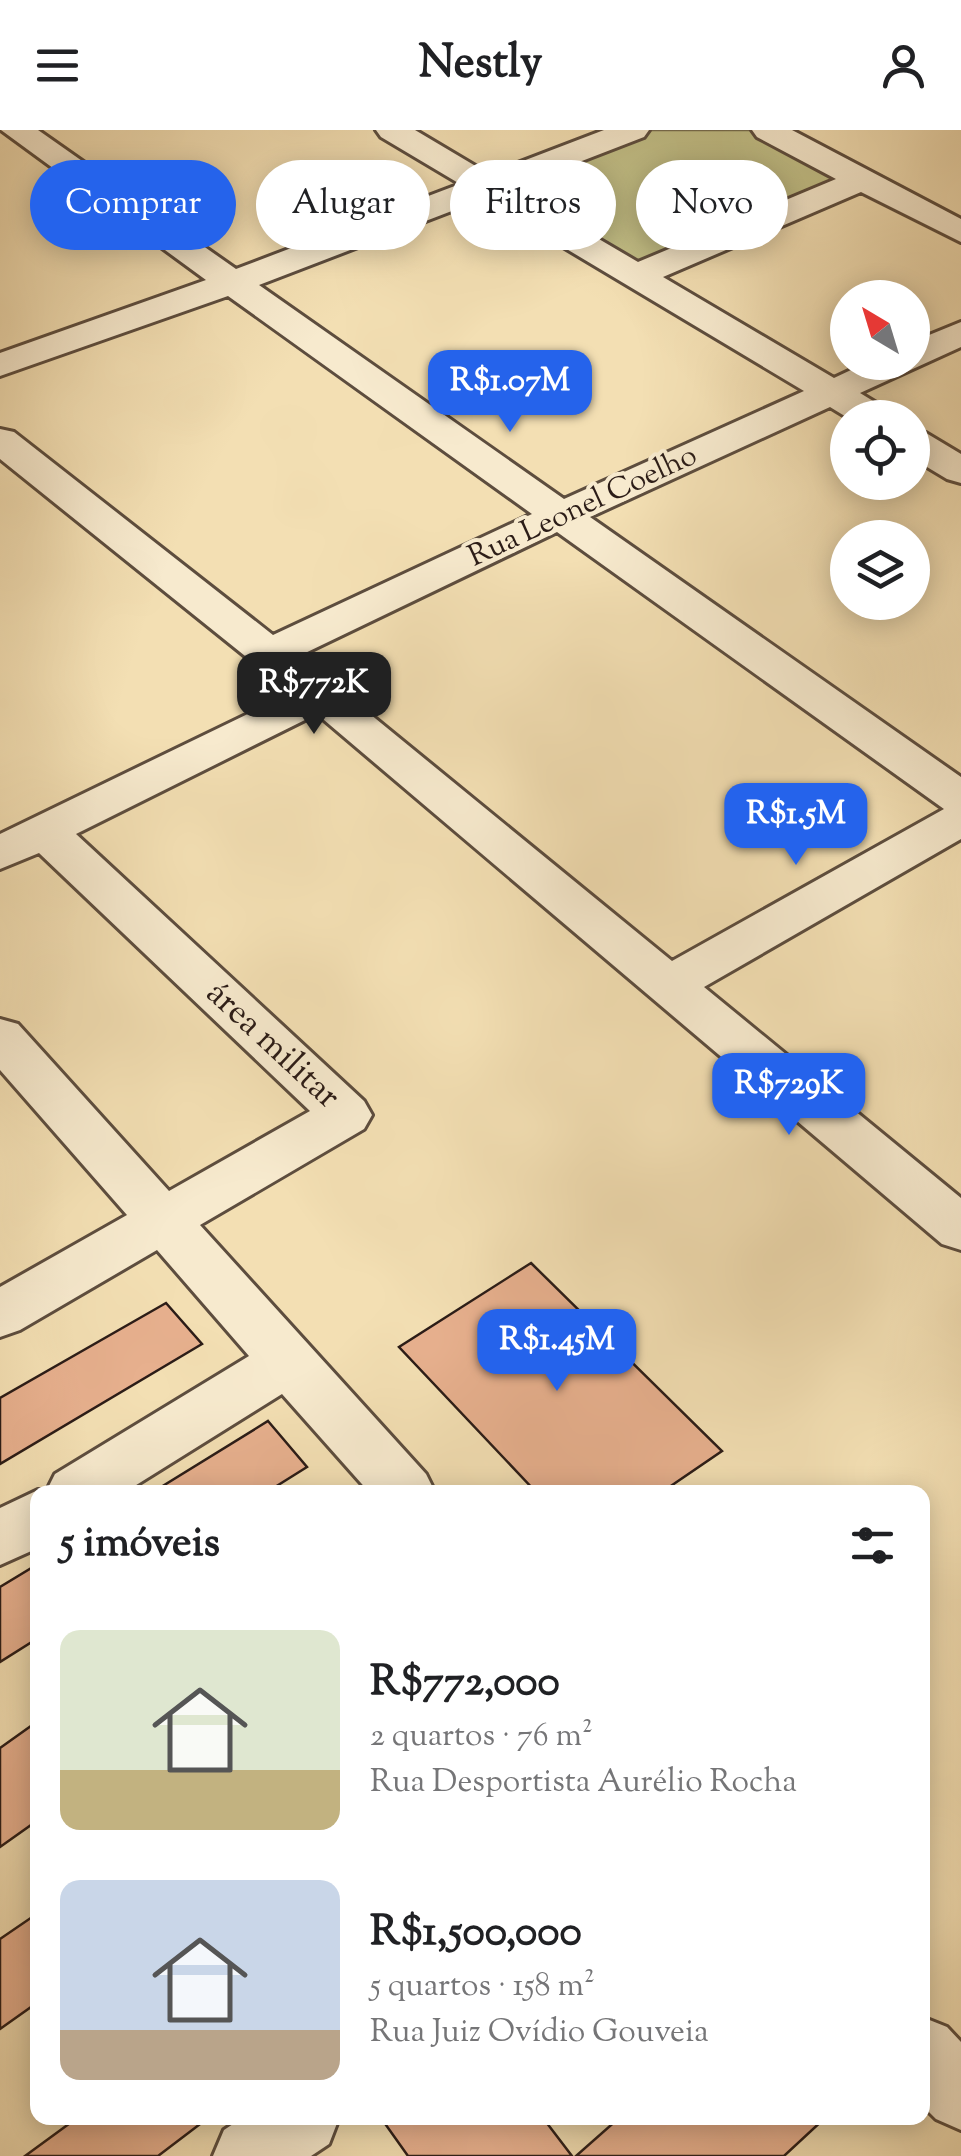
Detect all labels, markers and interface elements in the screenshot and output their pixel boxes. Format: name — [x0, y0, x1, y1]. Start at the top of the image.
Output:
text: Nestly — [419, 33, 542, 98]
icon: menu — [30, 38, 85, 93]
icon: person — [876, 38, 931, 93]
chip: Comprar — [30, 160, 236, 250]
chip: Alugar — [256, 160, 430, 250]
chip: Filtros — [450, 160, 616, 250]
chip: Novo — [636, 160, 788, 250]
north arrow — [830, 280, 930, 380]
map controls — [830, 280, 930, 620]
pin: R$1.07M — [418, 350, 602, 435]
text: R$1.07M — [450, 359, 570, 405]
button: locate — [830, 400, 930, 500]
street label: Rua Leonel Coelho — [461, 435, 705, 579]
button: layers — [830, 520, 930, 620]
pin: R$772K — [233, 652, 395, 737]
text: R$772K — [259, 661, 369, 707]
pin: R$1.5M — [715, 783, 877, 868]
text: R$1.5M — [746, 792, 846, 838]
street label: área militar — [193, 970, 351, 1122]
pin: R$729K — [708, 1053, 870, 1138]
text: R$729K — [734, 1062, 844, 1108]
pin: R$1.45M — [465, 1309, 649, 1394]
text: R$1.45M — [499, 1318, 615, 1364]
text: 5 imóveis — [60, 1515, 220, 1575]
icon: filters — [845, 1518, 900, 1573]
text: R$772,000 — [370, 1654, 560, 1714]
icon: home — [140, 1670, 260, 1790]
text: 2 quartos · 76 m² — [370, 1714, 593, 1760]
text: Rua Desportista Aurélio Rocha — [370, 1760, 797, 1806]
text: R$1,500,000 — [370, 1904, 582, 1964]
icon: home — [140, 1920, 260, 2040]
text: 5 quartos · 158 m² — [370, 1964, 595, 2010]
text: Rua Juiz Ovídio Gouveia — [370, 2010, 709, 2056]

